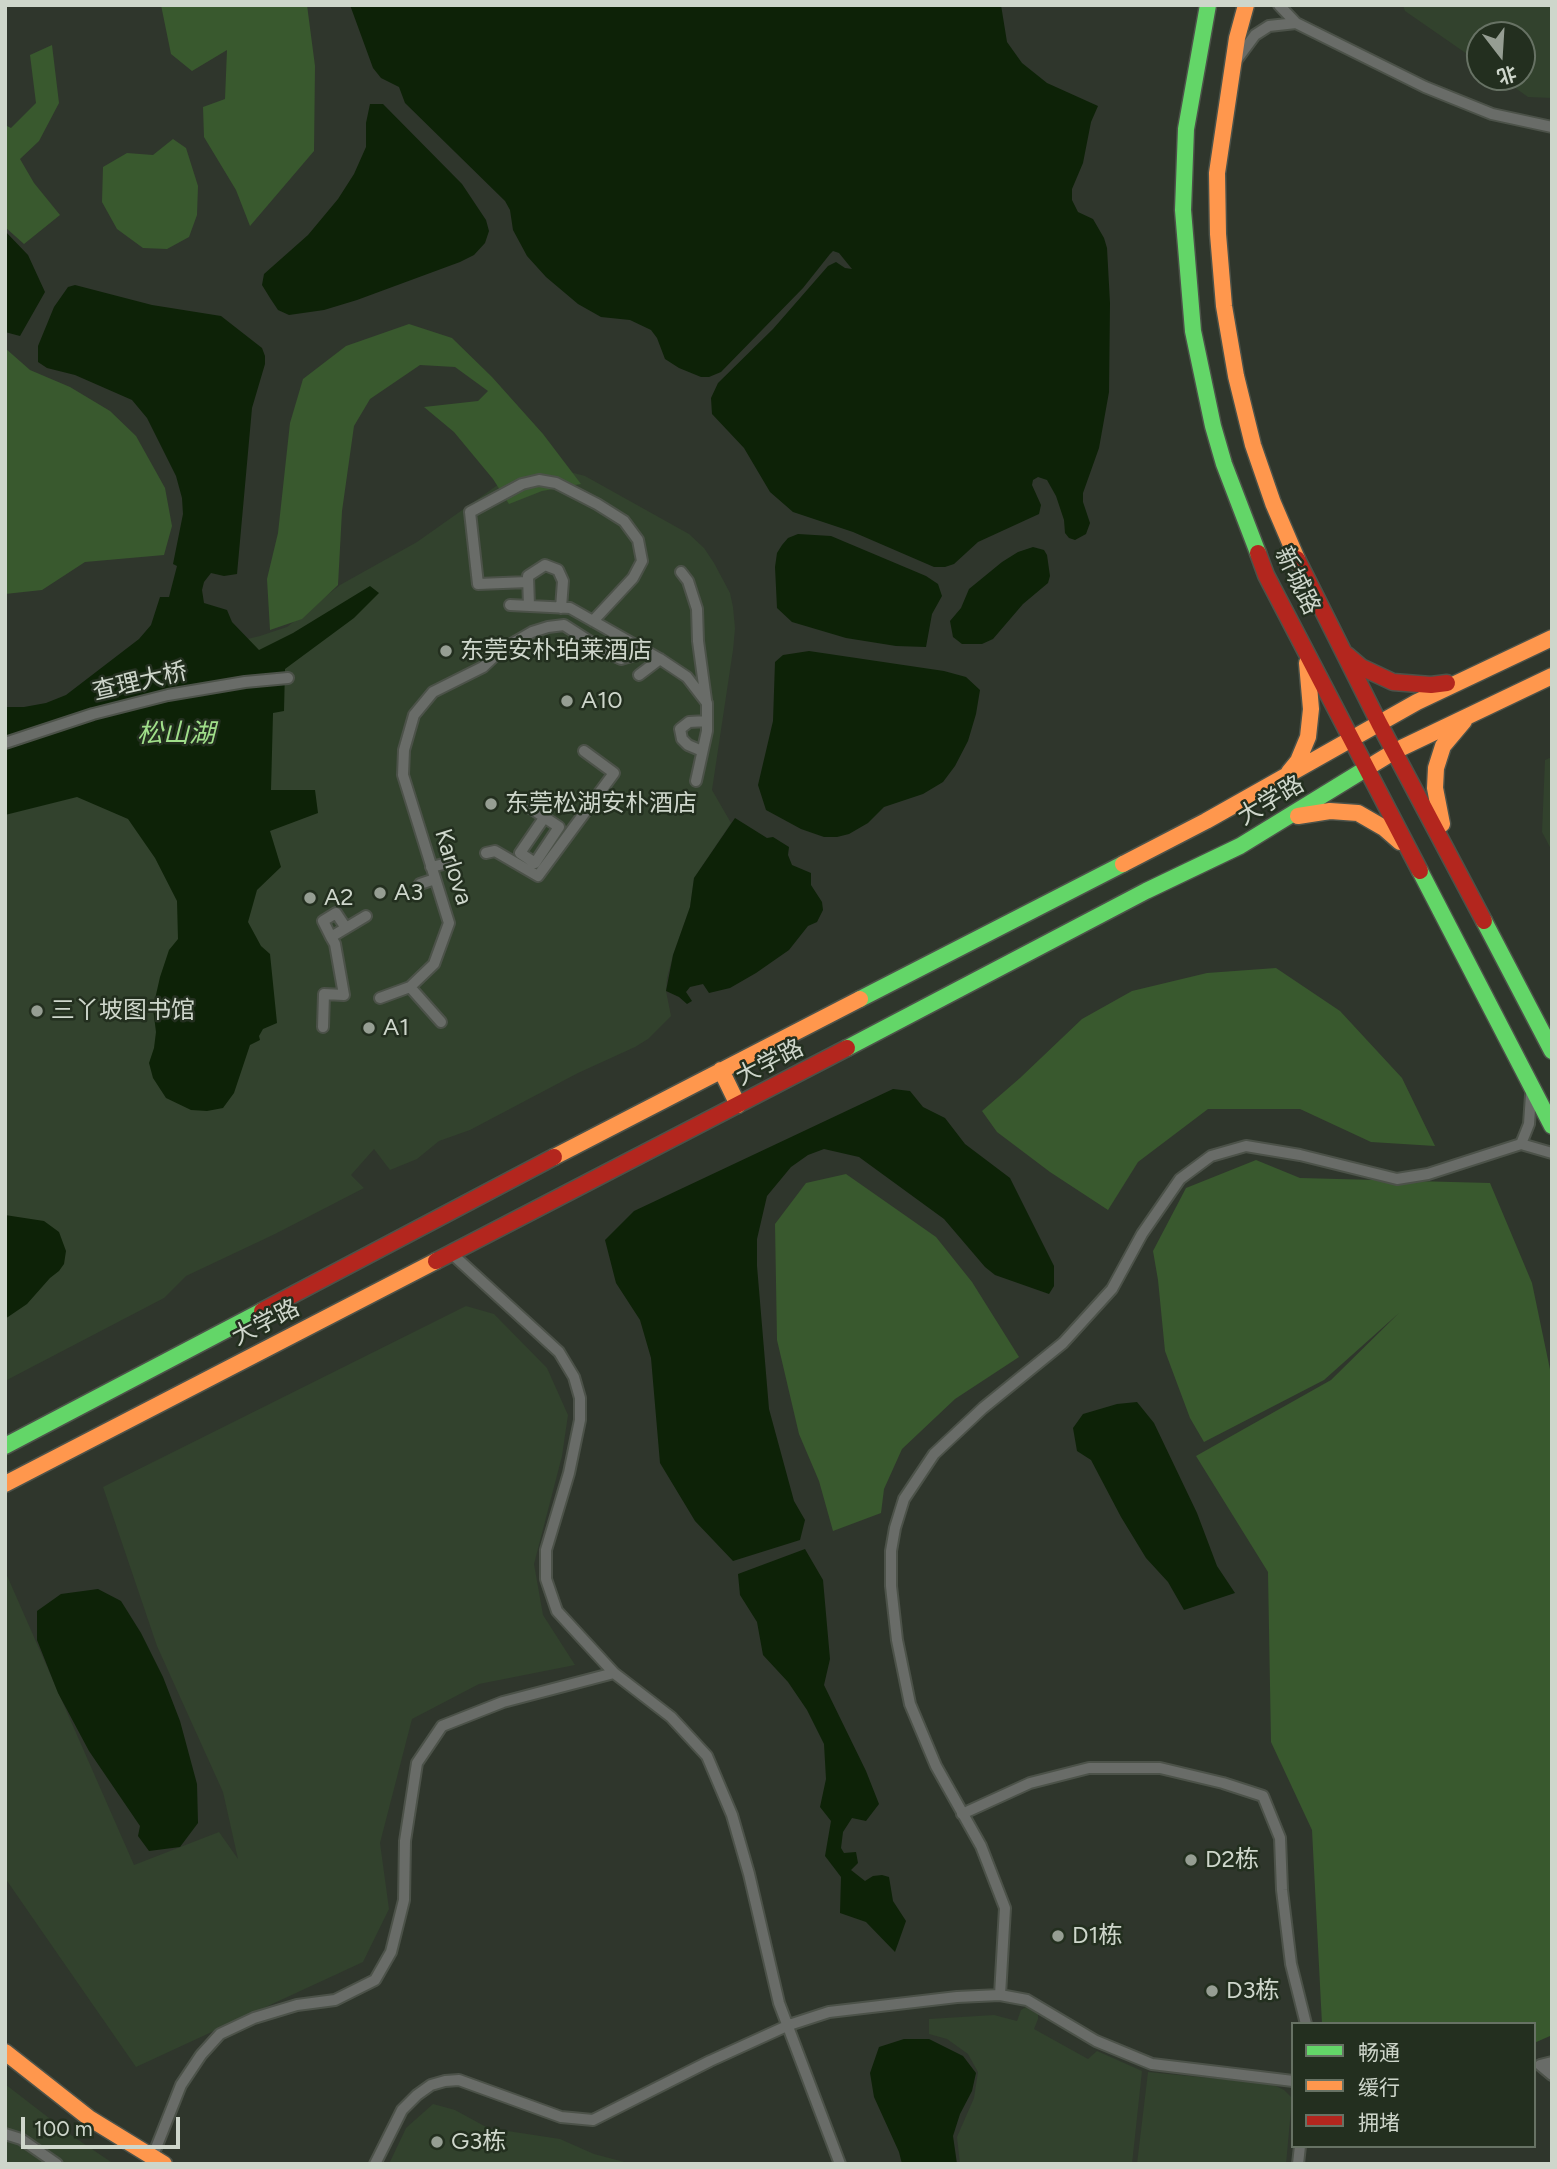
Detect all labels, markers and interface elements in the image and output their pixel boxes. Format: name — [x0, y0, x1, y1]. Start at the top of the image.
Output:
north arrow — [1466, 21, 1536, 91]
text: 北 — [1494, 61, 1519, 88]
street label: 新城路 — [1268, 542, 1326, 620]
place label: 东莞安朴珀莱酒店 — [460, 637, 652, 665]
marker: 东莞安朴珀莱酒店 — [438, 643, 454, 659]
street label: 查理大桥 — [90, 657, 190, 707]
place label: A10 — [581, 687, 623, 715]
marker: A10 — [559, 693, 575, 709]
water label: 松山湖 — [137, 718, 215, 750]
street label: 大学路 — [1233, 770, 1309, 832]
place label: 东莞松湖安朴酒店 — [505, 790, 697, 818]
marker: 东莞松湖安朴酒店 — [483, 796, 499, 812]
street label: Karlova — [428, 825, 478, 909]
place label: A3 — [394, 879, 423, 907]
place label: A2 — [324, 884, 354, 912]
marker: A3 — [372, 885, 388, 901]
marker: A2 — [302, 890, 318, 906]
place label: 三丫坡图书馆 — [51, 997, 195, 1025]
marker: 三丫坡图书馆 — [29, 1003, 45, 1019]
place label: A1 — [383, 1014, 409, 1042]
marker: A1 — [361, 1020, 377, 1036]
street label: 大学路 — [731, 1034, 809, 1092]
street label: 大学路 — [227, 1294, 305, 1352]
place label: D2栋 — [1205, 1846, 1259, 1874]
marker: D2栋 — [1183, 1852, 1199, 1868]
place label: D1栋 — [1072, 1922, 1122, 1950]
marker: D1栋 — [1050, 1928, 1066, 1944]
place label: D3栋 — [1226, 1977, 1280, 2005]
marker: D3栋 — [1204, 1983, 1220, 1999]
legend — [1291, 2022, 1536, 2148]
text: 畅通 — [1358, 2040, 1400, 2065]
text: 缓行 — [1358, 2075, 1400, 2100]
scale bar — [24, 2102, 184, 2146]
text: 拥堵 — [1358, 2110, 1400, 2135]
text: 100 m — [34, 2116, 93, 2141]
place label: G3栋 — [451, 2128, 506, 2156]
marker: G3栋 — [429, 2134, 445, 2150]

